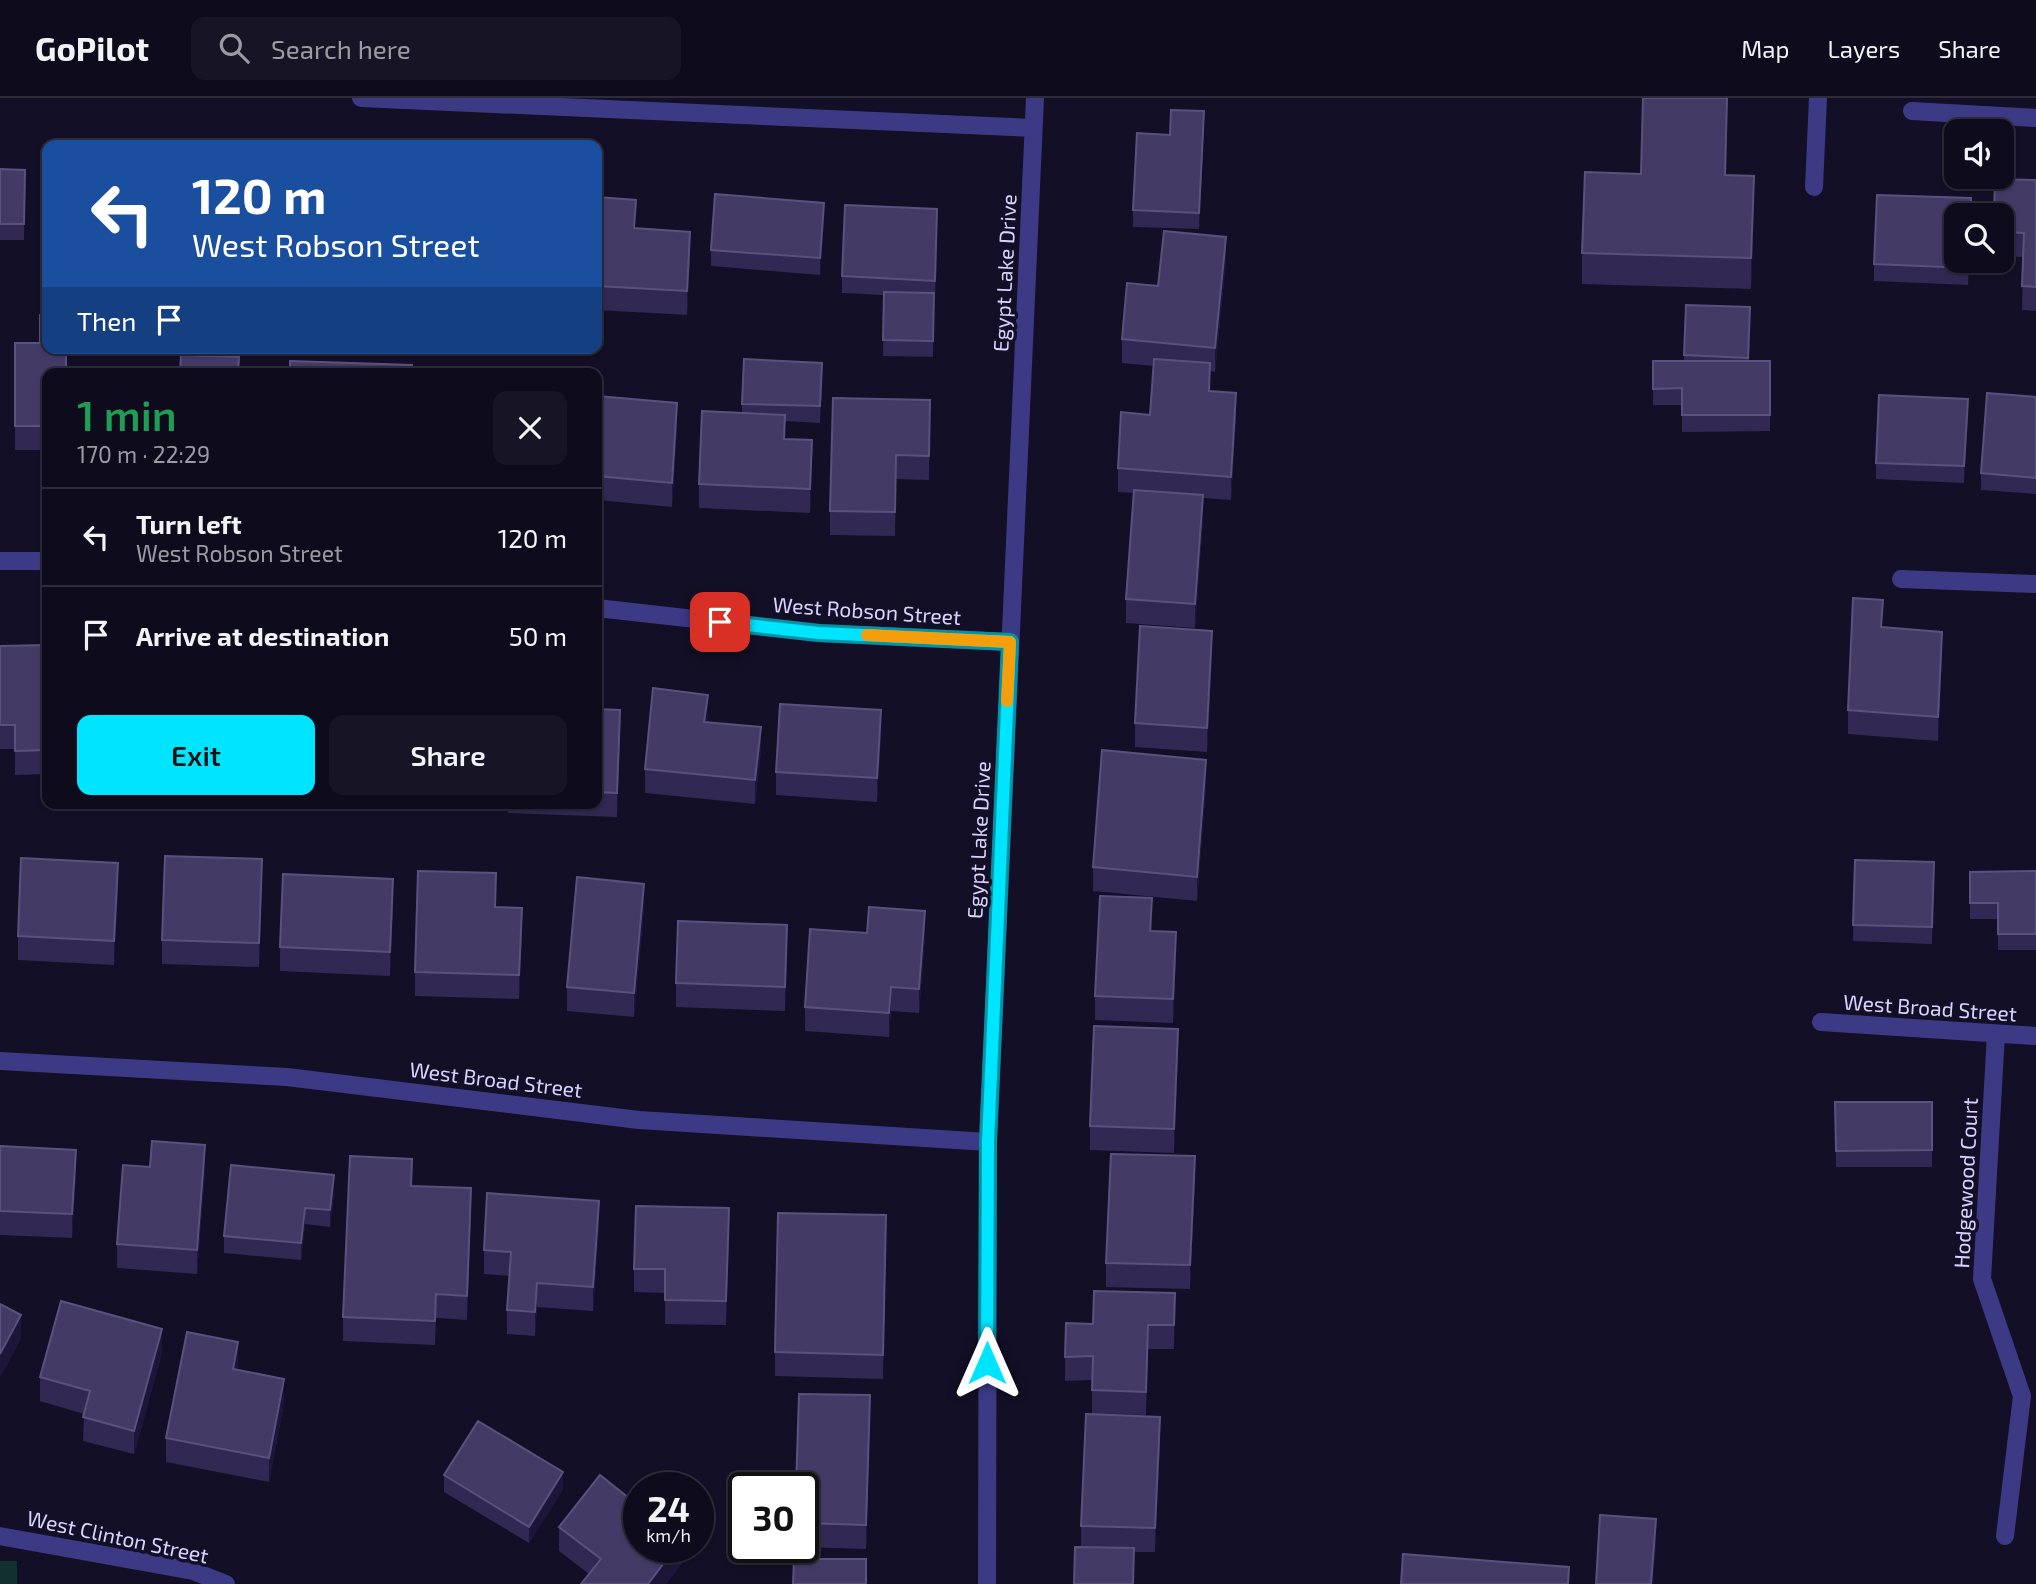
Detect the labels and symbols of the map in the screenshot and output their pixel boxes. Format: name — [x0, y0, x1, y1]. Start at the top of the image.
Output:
street label: Egypt Lake Drive — [987, 193, 1021, 353]
street label: West Robson Street — [772, 591, 962, 629]
pin — [690, 592, 750, 652]
street label: Egypt Lake Drive — [961, 760, 995, 920]
street label: West Broad Street — [1842, 988, 2018, 1026]
street label: West Broad Street — [408, 1056, 584, 1102]
street label: Hodgewood Court — [1948, 1097, 1982, 1269]
position arrow — [950, 1326, 1024, 1400]
speed limit sign: 30 — [728, 1472, 819, 1563]
street label: West Clinton Street — [25, 1505, 211, 1567]

